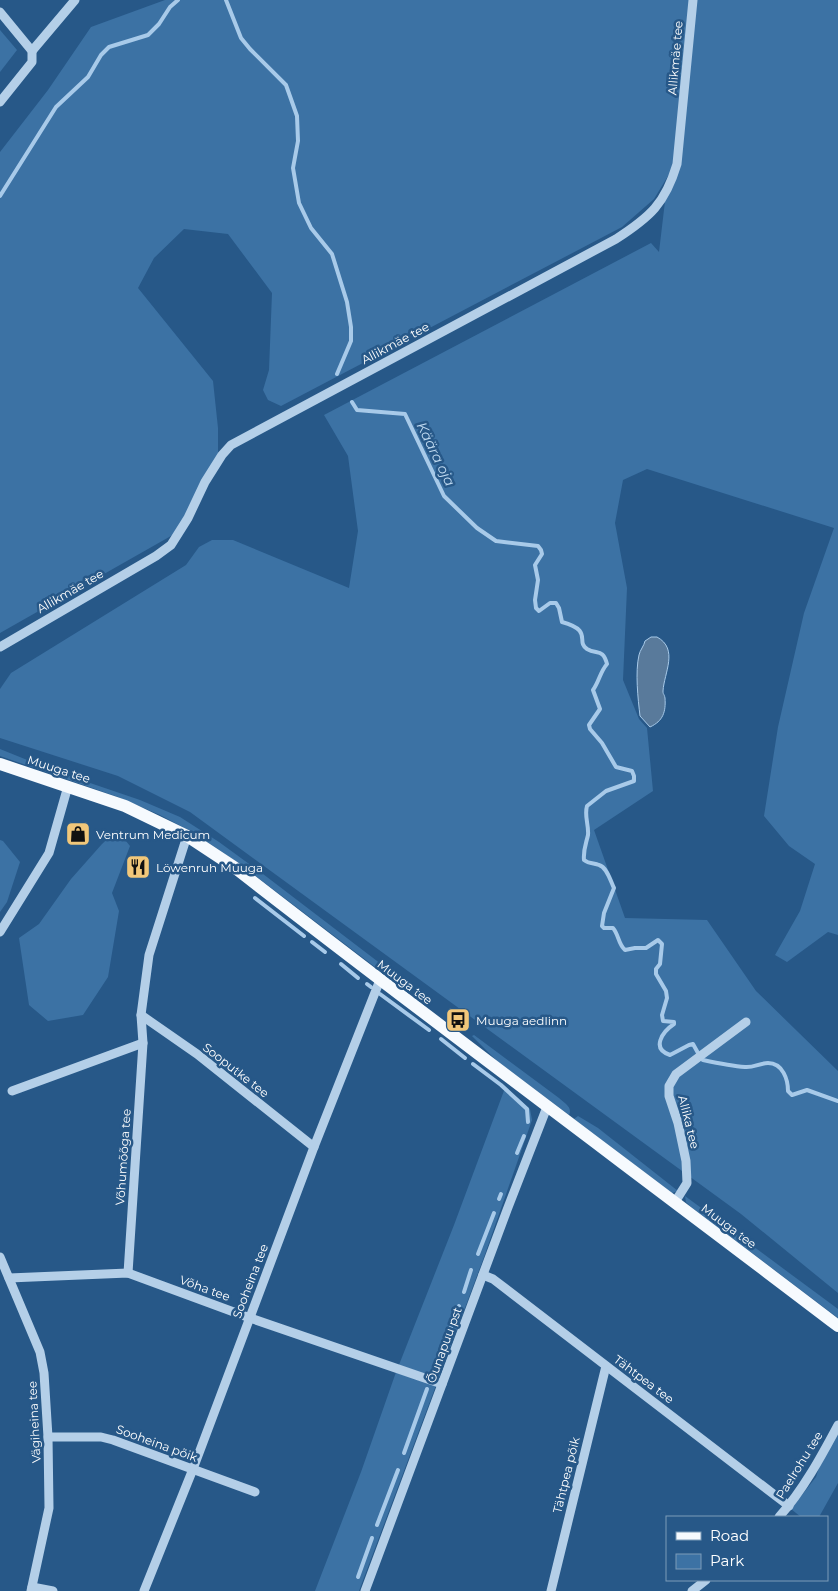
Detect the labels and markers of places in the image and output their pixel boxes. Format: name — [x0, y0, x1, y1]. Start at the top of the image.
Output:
shop icon: Ventrum Medicum — [65, 821, 91, 847]
place label: Ventrum Medicum — [96, 827, 210, 842]
restaurant icon: Löwenruh Muuga — [125, 854, 151, 880]
place label: Löwenruh Muuga — [156, 860, 263, 875]
bus stop icon: Muuga aedlinn — [445, 1007, 471, 1033]
place label: Muuga aedlinn — [476, 1013, 567, 1028]

